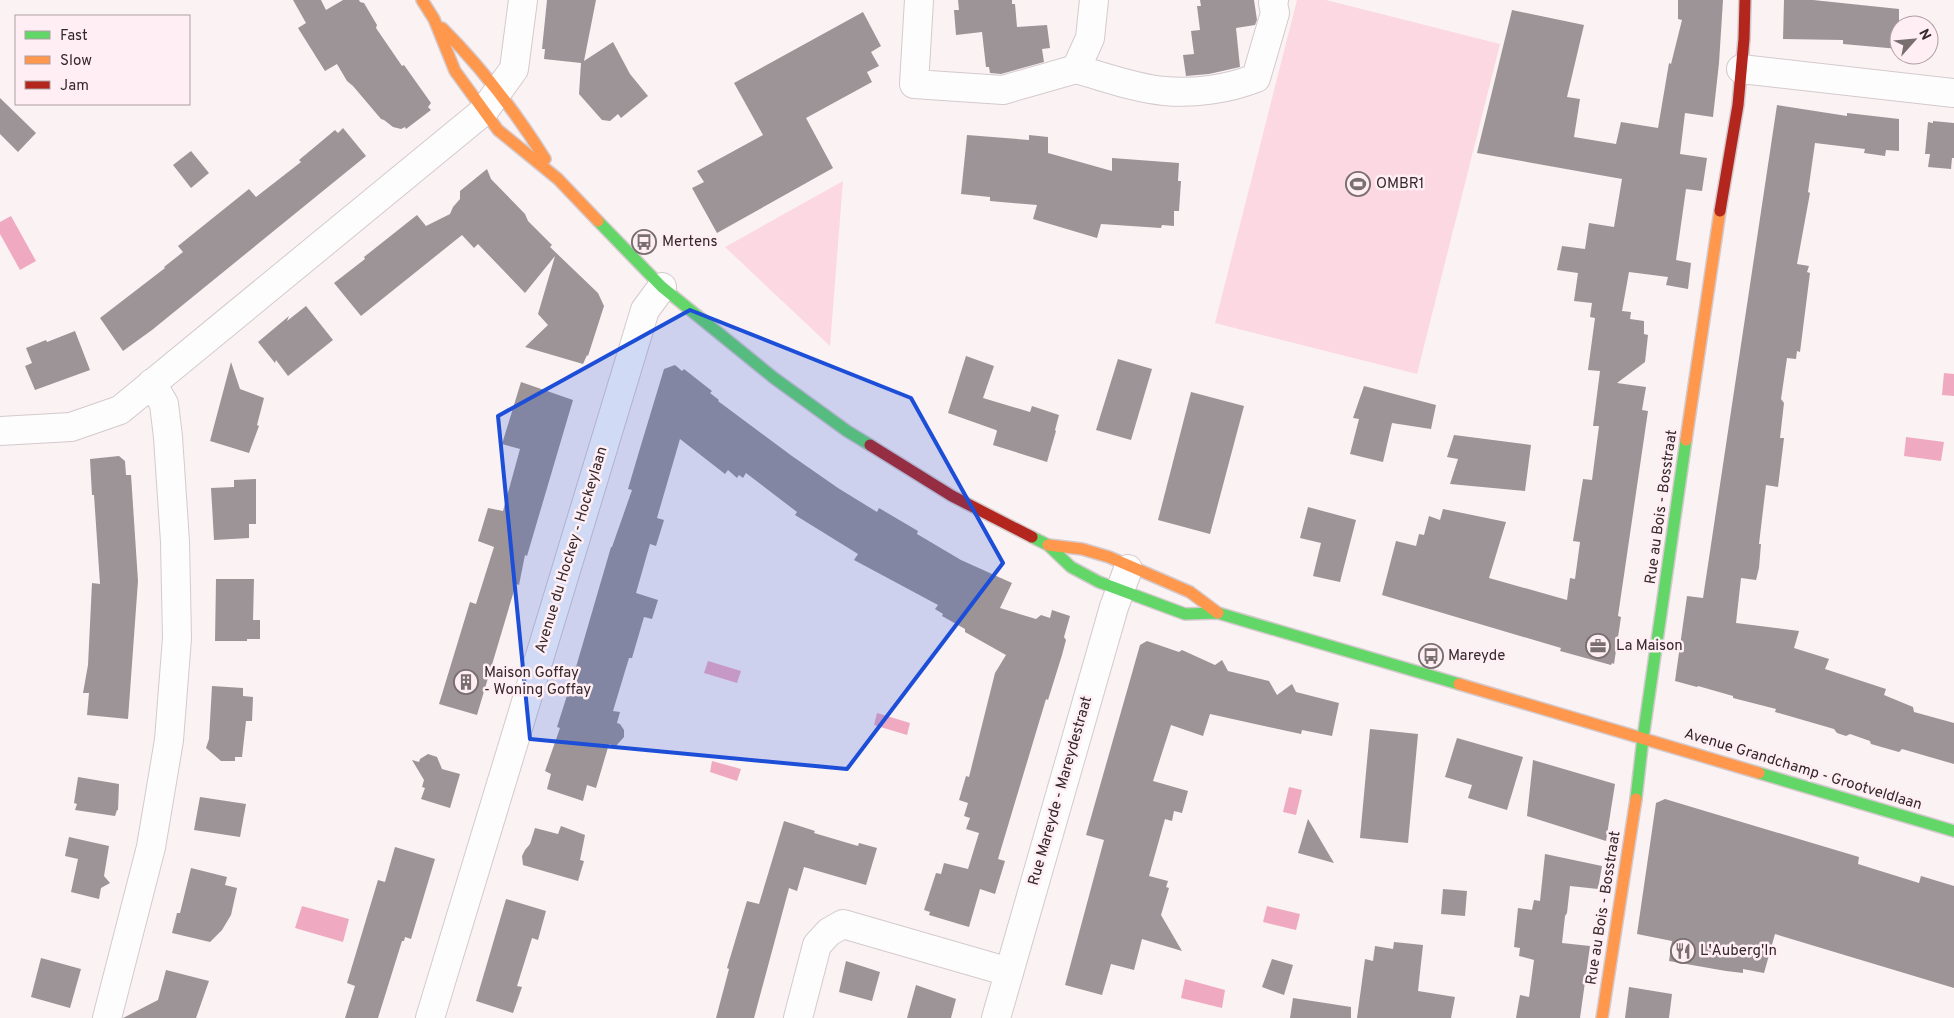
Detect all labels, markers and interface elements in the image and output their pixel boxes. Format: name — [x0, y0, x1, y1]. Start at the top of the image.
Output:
legend — [15, 15, 190, 105]
north arrow — [1889, 15, 1939, 65]
text: N — [1914, 26, 1934, 43]
text: Fast — [60, 27, 88, 46]
text: Slow — [60, 52, 92, 71]
text: Jam — [60, 77, 89, 96]
sports icon: OMBR1 — [1345, 171, 1371, 197]
place label: OMBR1 — [1376, 175, 1424, 194]
bus stop icon: Mertens — [631, 229, 657, 255]
place label: Mertens — [662, 233, 718, 252]
street label: Rue au Bois - Bosstraat — [1642, 429, 1682, 585]
street label: Avenue du Hockey - Hockeylaan — [531, 444, 613, 656]
office icon: La Maison — [1585, 633, 1611, 659]
place label: La Maison — [1616, 637, 1683, 656]
bus stop icon: Mareyde — [1418, 643, 1444, 669]
place label: Mareyde — [1448, 647, 1505, 666]
place label: Maison Goffay - Woning Goffay — [484, 664, 591, 700]
building icon: Maison Goffay - Woning Goffay — [453, 669, 479, 695]
street label: Rue Mareyde - Mareydestraat — [1025, 694, 1097, 888]
street label: Avenue Grandchamp - Grootveldlaan — [1682, 725, 1924, 815]
street label: Rue au Bois - Bosstraat — [1582, 830, 1626, 986]
restaurant icon: L'Auberg'In — [1670, 938, 1696, 964]
place label: L'Auberg'In — [1700, 942, 1777, 961]

